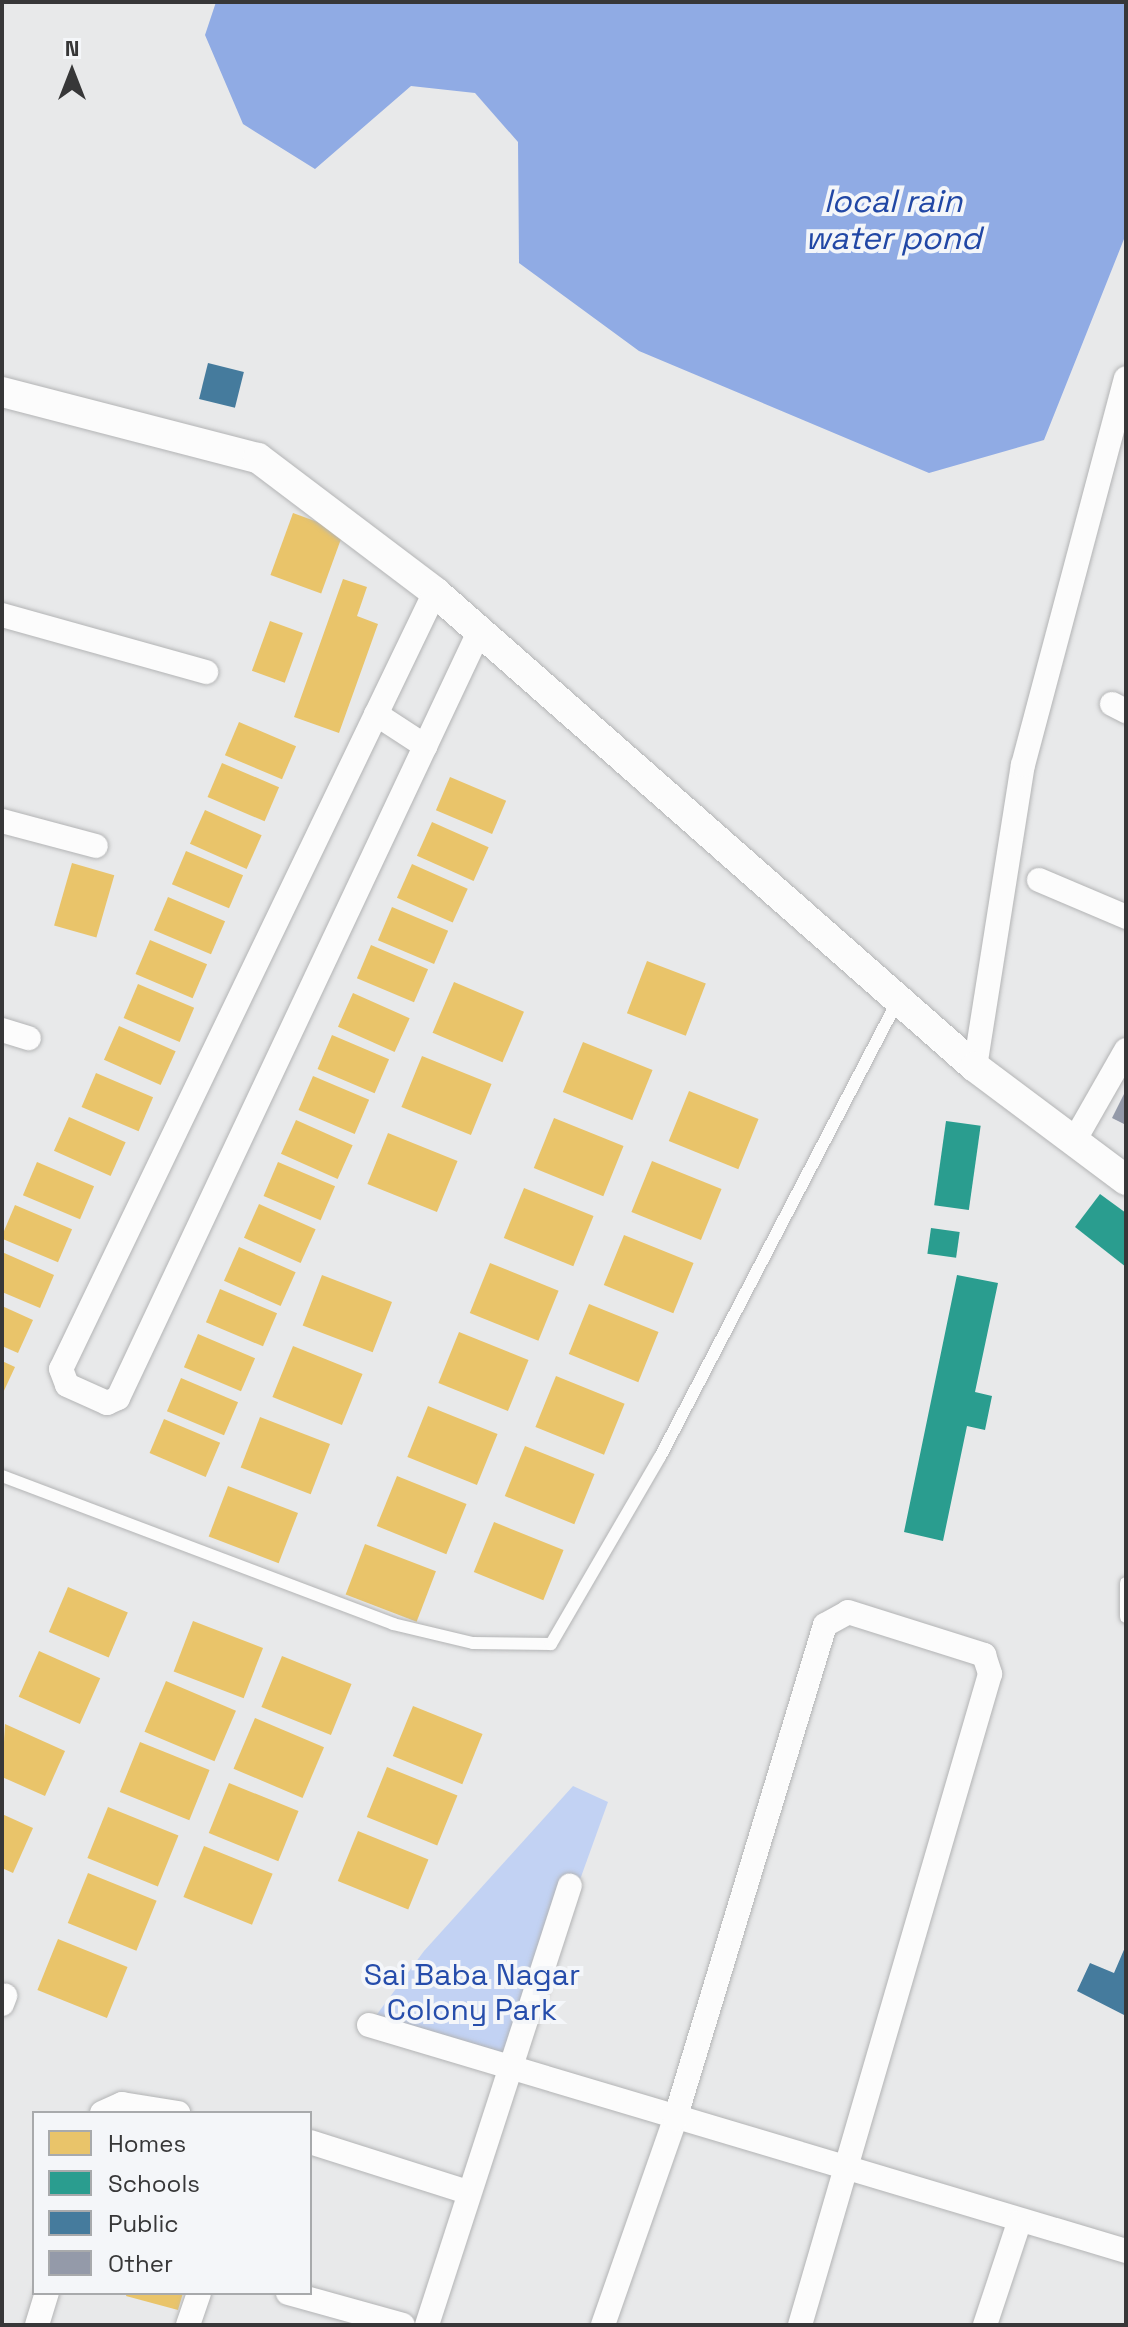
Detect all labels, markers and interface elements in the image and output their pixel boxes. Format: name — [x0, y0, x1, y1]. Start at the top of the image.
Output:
north arrow — [32, 32, 112, 112]
text: N — [65, 34, 79, 62]
water label: local rain water pond — [805, 183, 981, 258]
park label: Sai Baba Nagar Colony Park — [364, 1957, 580, 2028]
legend — [32, 2111, 312, 2295]
text: Homes — [108, 2128, 186, 2159]
text: Schools — [108, 2168, 200, 2199]
text: Public — [108, 2208, 179, 2239]
text: Other — [108, 2248, 173, 2279]

